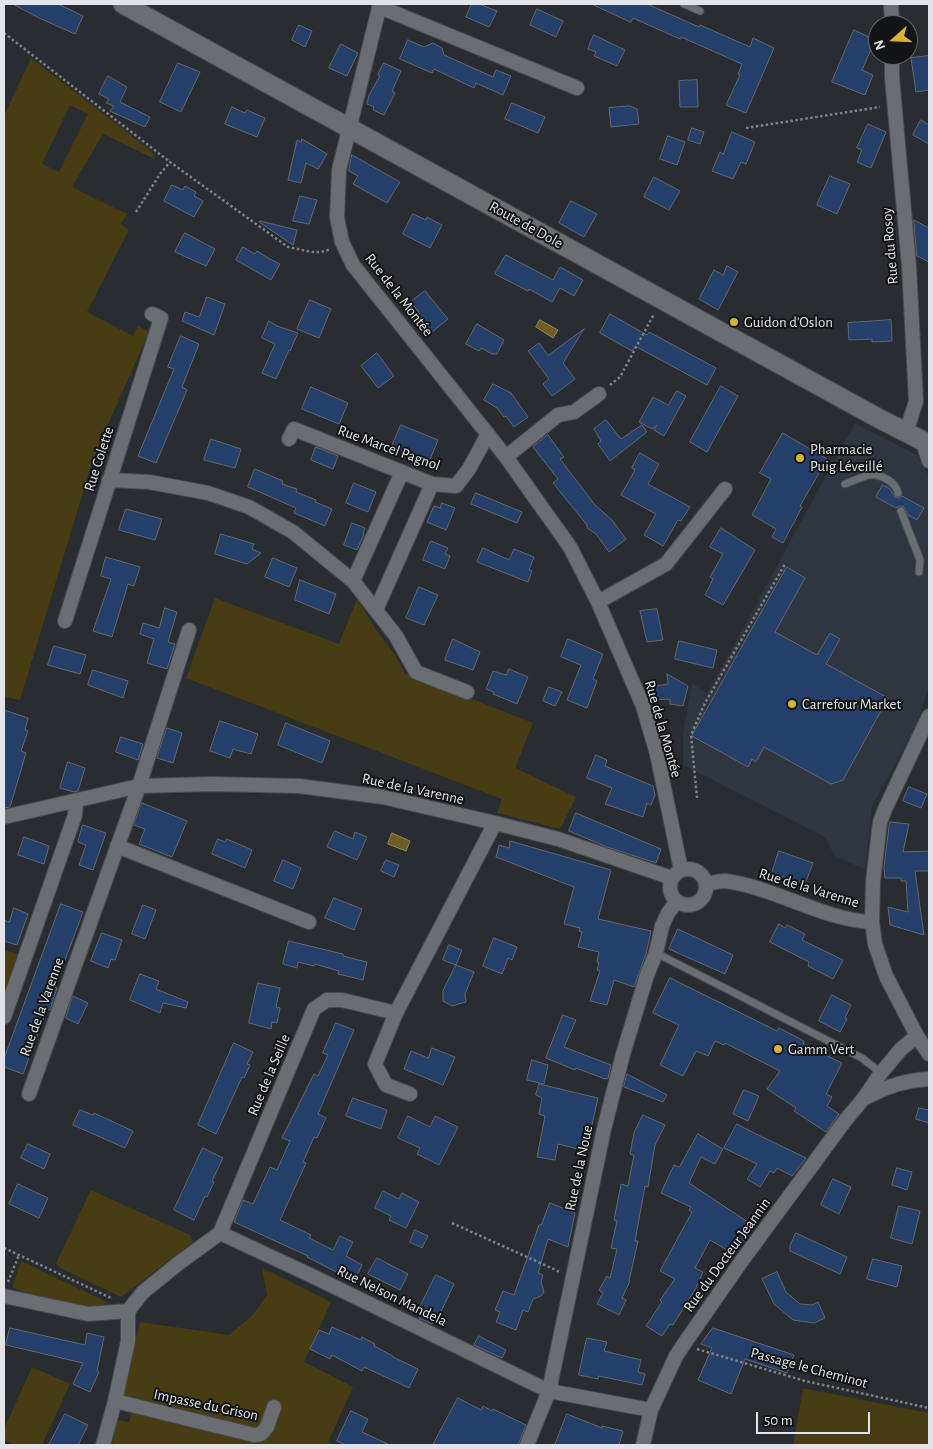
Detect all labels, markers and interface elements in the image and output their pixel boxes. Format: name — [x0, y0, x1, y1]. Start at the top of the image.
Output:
north arrow — [868, 15, 918, 65]
text: N — [872, 38, 888, 52]
street label: Route de Dole — [486, 197, 566, 253]
street label: Rue du Rosoy — [878, 207, 902, 285]
street label: Rue de la Montée — [361, 250, 437, 340]
place label: Guidon d'Oslon — [744, 313, 833, 331]
marker: Guidon d'Oslon — [728, 316, 740, 328]
street label: Rue Marcel Pagnol — [335, 421, 443, 475]
street label: Rue Colette — [80, 424, 118, 494]
place label: Pharmacie Puig Léveillé — [810, 440, 883, 475]
marker: Pharmacie Puig Léveillé — [794, 452, 806, 464]
street label: Rue de la Montée — [641, 678, 685, 780]
place label: Carrefour Market — [802, 695, 901, 713]
marker: Carrefour Market — [786, 698, 798, 710]
street label: Rue de la Varenne — [360, 769, 466, 809]
street label: Rue de la Varenne — [757, 864, 861, 912]
street label: Rue de la Varenne — [16, 955, 68, 1059]
street label: Rue de la Seille — [244, 1031, 294, 1119]
place label: Gamm Vert — [788, 1040, 854, 1058]
marker: Gamm Vert — [772, 1043, 784, 1055]
street label: Rue de la Noue — [561, 1123, 597, 1213]
street label: Rue du Docteur Jeannin — [680, 1194, 774, 1316]
street label: Rue Nelson Mandela — [334, 1262, 450, 1330]
street label: Passage le Cheminot — [749, 1344, 869, 1392]
street label: Impasse du Grison — [152, 1385, 260, 1425]
scale bar — [758, 1402, 872, 1434]
text: 50 m — [764, 1413, 793, 1428]

